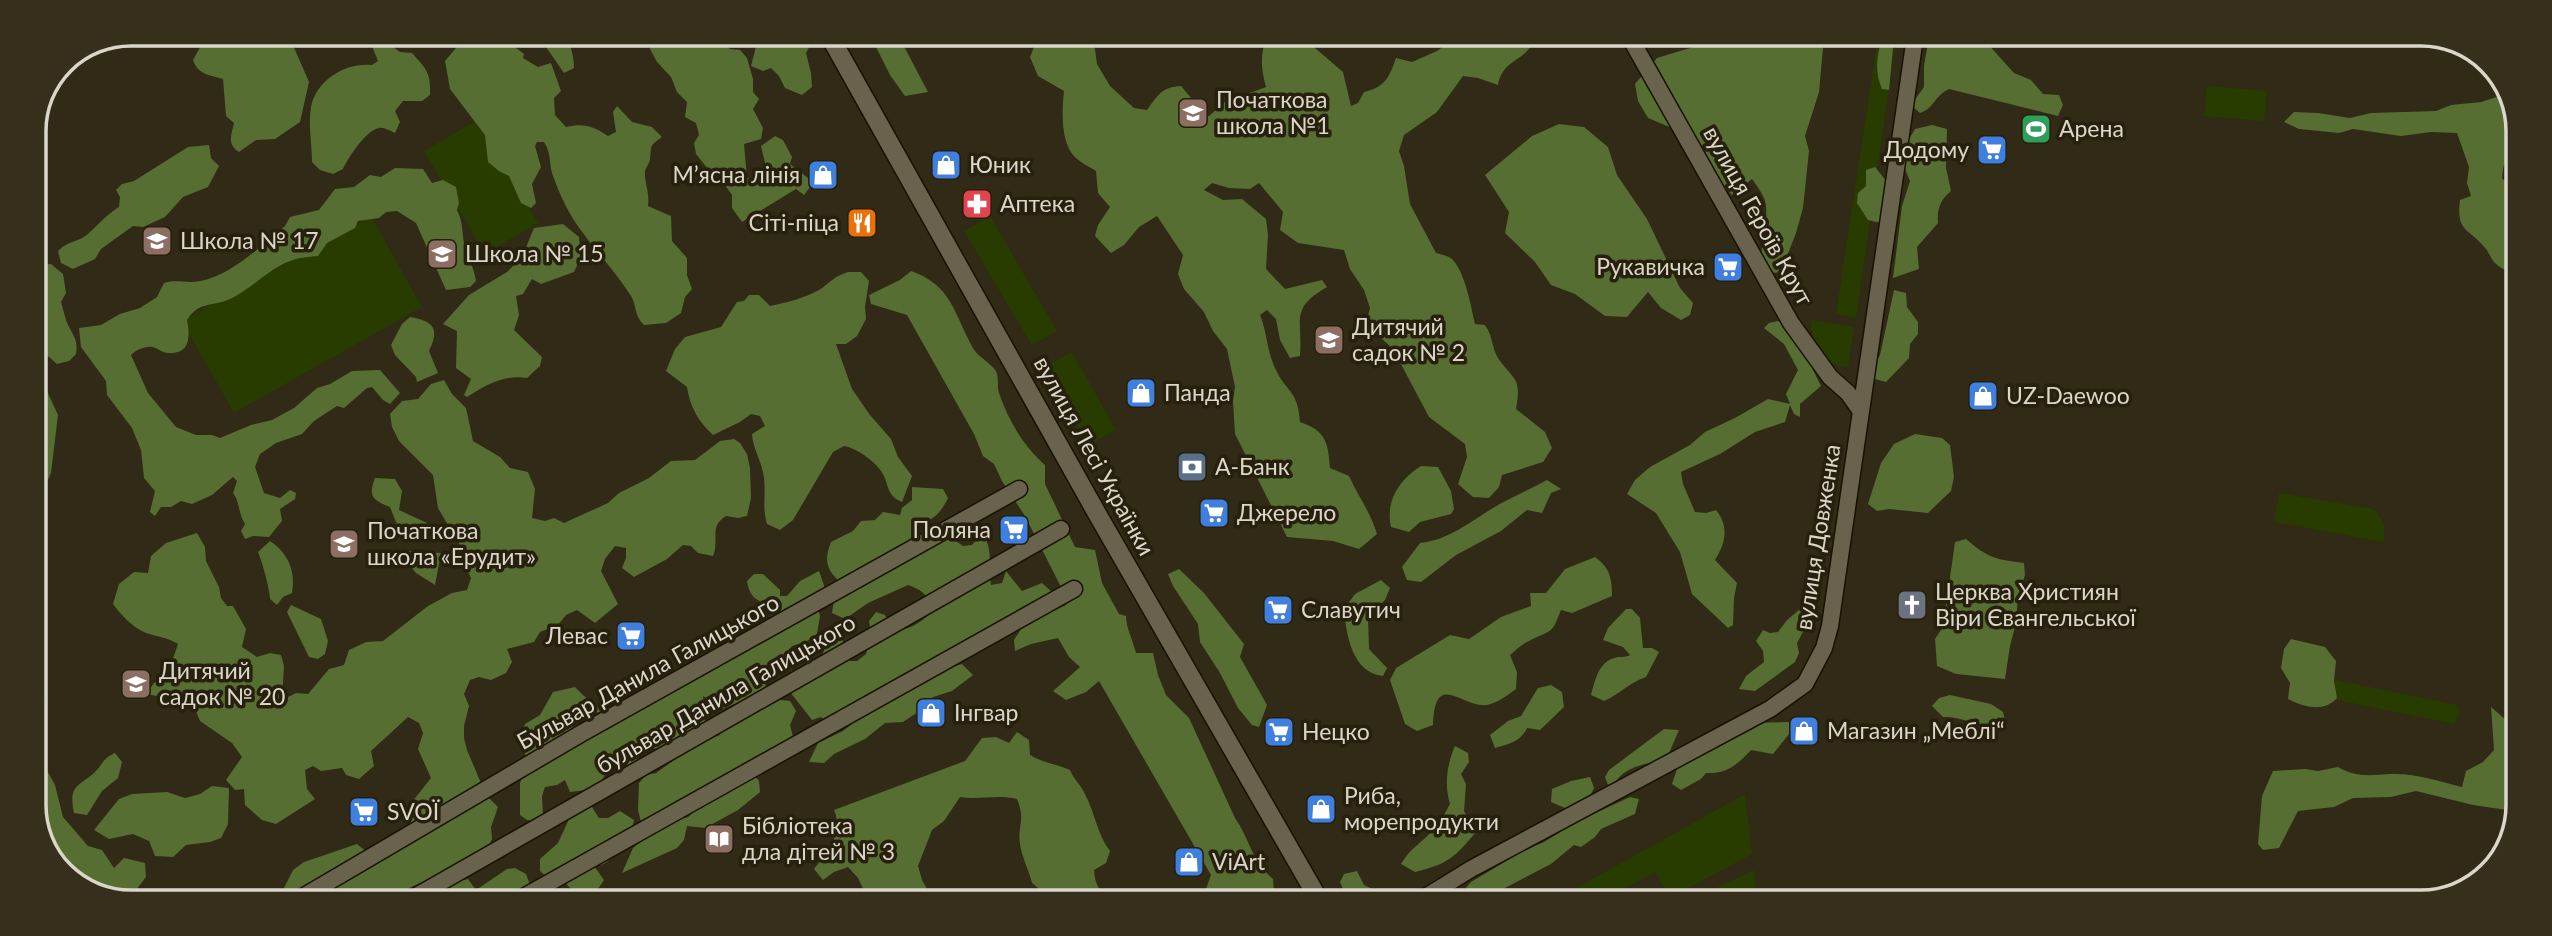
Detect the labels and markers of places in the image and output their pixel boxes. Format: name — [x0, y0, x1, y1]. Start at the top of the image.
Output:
place label: Початкова школа №1 — [1216, 85, 1330, 139]
school or university icon: Початкова школа №1 — [1176, 96, 1210, 130]
sports icon: Арена — [2019, 112, 2053, 146]
place label: Арена — [2059, 114, 2124, 142]
supermarket icon: Додому — [1975, 133, 2009, 167]
place label: Додому — [1884, 135, 1969, 163]
shop icon: Юник — [929, 148, 963, 182]
place label: Юник — [969, 150, 1031, 178]
shop icon: Мʼясна лінія — [806, 158, 840, 192]
place label: Мʼясна лінія — [672, 160, 800, 188]
pharmacy icon: Аптека — [960, 187, 994, 221]
place label: Аптека — [1000, 189, 1075, 217]
restaurant icon: Сіті-піца — [845, 206, 879, 240]
place label: Сіті-піца — [749, 208, 839, 236]
school or university icon: Школа № 17 — [140, 224, 174, 258]
place label: Школа № 17 — [180, 226, 319, 254]
school or university icon: Школа № 15 — [425, 237, 459, 271]
place label: Школа № 15 — [465, 239, 604, 267]
supermarket icon: Рукавичка — [1711, 250, 1745, 284]
place label: Рукавичка — [1596, 252, 1705, 280]
place label: Дитячий садок № 2 — [1352, 312, 1465, 366]
school or university icon: Дитячий садок № 2 — [1312, 323, 1346, 357]
shop icon: Панда — [1124, 376, 1158, 410]
place label: Панда — [1164, 378, 1231, 406]
shop icon: UZ-Daewoo — [1966, 379, 2000, 413]
place label: UZ-Daewoo — [2006, 381, 2130, 409]
bank icon: А-Банк — [1175, 450, 1209, 484]
place label: А-Банк — [1215, 452, 1290, 480]
supermarket icon: Джерело — [1197, 496, 1231, 530]
place label: Джерело — [1237, 498, 1336, 526]
supermarket icon: Поляна — [997, 513, 1031, 547]
place label: Поляна — [913, 515, 991, 543]
place label: Початкова школа «Ерудит» — [367, 516, 536, 570]
school or university icon: Початкова школа «Ерудит» — [327, 527, 361, 561]
place label: Церква Християн Віри Євангельської — [1935, 577, 2136, 631]
church icon: Церква Християн Віри Євангельської — [1895, 588, 1929, 622]
supermarket icon: Славутич — [1261, 593, 1295, 627]
place label: Славутич — [1301, 595, 1401, 623]
supermarket icon: Левас — [614, 619, 648, 653]
place label: Левас — [545, 621, 608, 649]
place label: Дитячий садок № 20 — [159, 656, 285, 710]
school or university icon: Дитячий садок № 20 — [119, 667, 153, 701]
shop icon: Інгвар — [914, 696, 948, 730]
place label: Інгвар — [954, 698, 1018, 726]
shop icon: Магазин „Меблі“ — [1787, 714, 1821, 748]
supermarket icon: Нецко — [1262, 715, 1296, 749]
place label: Магазин „Меблі“ — [1827, 716, 2005, 744]
place label: Нецко — [1302, 717, 1370, 745]
place label: Риба, морепродукти — [1344, 781, 1499, 835]
shop icon: Риба, морепродукти — [1304, 792, 1338, 826]
supermarket icon: SVOЇ — [347, 795, 381, 829]
place label: SVOЇ — [387, 797, 440, 825]
place label: Бібліотека дла дітей № 3 — [742, 811, 895, 865]
library icon: Бібліотека дла дітей № 3 — [702, 822, 736, 856]
shop icon: ViArt — [1172, 845, 1206, 879]
place label: ViArt — [1212, 847, 1266, 875]

